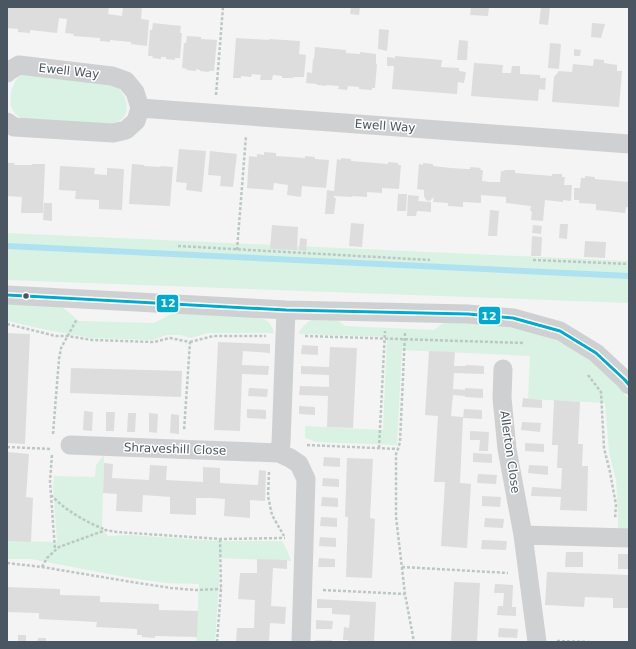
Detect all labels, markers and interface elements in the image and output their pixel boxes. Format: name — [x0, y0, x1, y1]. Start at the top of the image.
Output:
street label: Ewell Way — [38, 61, 100, 81]
street label: Ewell Way — [354, 117, 416, 135]
unlabelled marker — [21, 291, 31, 301]
line badge: 12 — [156, 294, 179, 313]
text: 12 — [160, 297, 176, 310]
line badge: 12 — [478, 306, 501, 325]
text: 12 — [481, 310, 497, 323]
street label: Allerton Close — [497, 410, 523, 494]
street label: Shraveshill Close — [124, 440, 226, 458]

